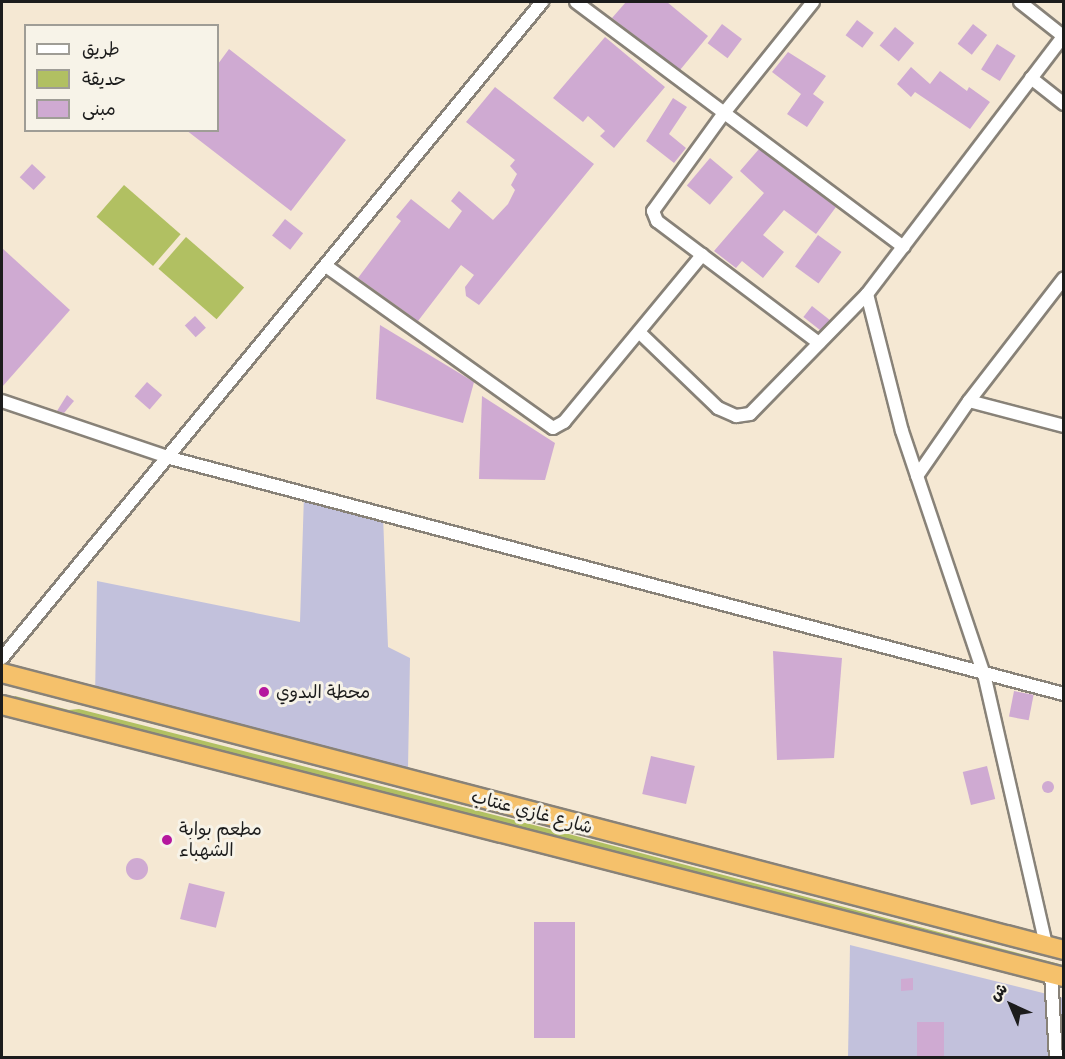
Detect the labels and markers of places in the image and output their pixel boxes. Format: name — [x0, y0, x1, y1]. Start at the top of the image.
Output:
place label: محطة البدوي — [276, 681, 370, 703]
marker: محطة البدوي — [257, 685, 271, 699]
place label: مطعم بوابة الشهباء — [179, 819, 262, 862]
marker: مطعم بوابة الشهباء — [160, 833, 174, 847]

